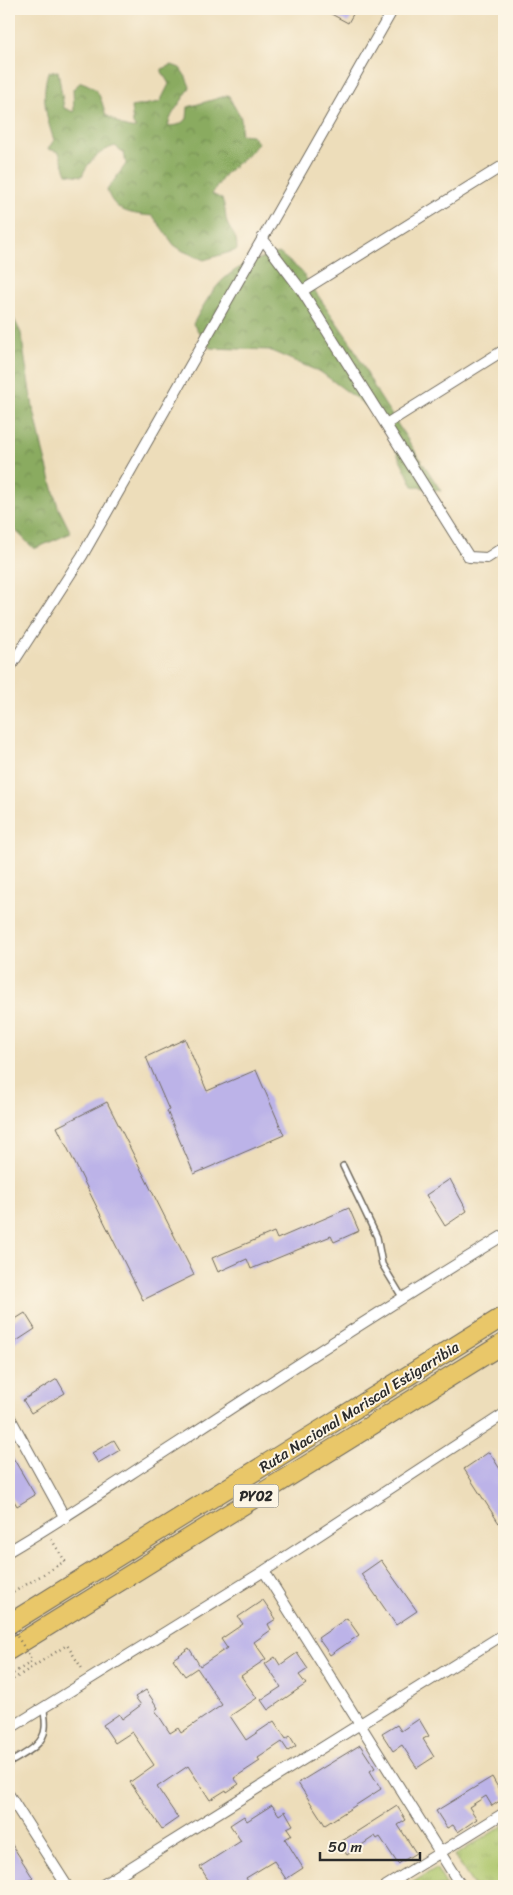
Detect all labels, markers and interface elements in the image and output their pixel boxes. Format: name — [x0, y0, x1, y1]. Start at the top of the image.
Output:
street label: Ruta Nacional Mariscal Estigarribia — [254, 1334, 465, 1480]
road number: PY02 — [234, 1484, 278, 1508]
scale bar — [320, 1830, 420, 1862]
text: 50 m — [328, 1834, 363, 1860]

